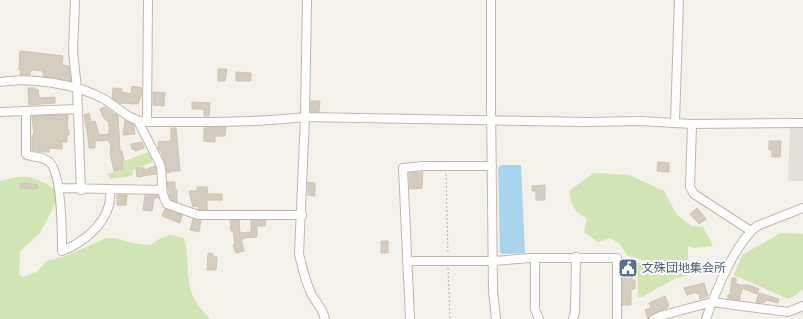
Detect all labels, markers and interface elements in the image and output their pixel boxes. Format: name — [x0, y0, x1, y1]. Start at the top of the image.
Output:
public building icon: 文殊団地集会所 — [617, 257, 639, 279]
place label: 文殊団地集会所 — [642, 260, 726, 275]

